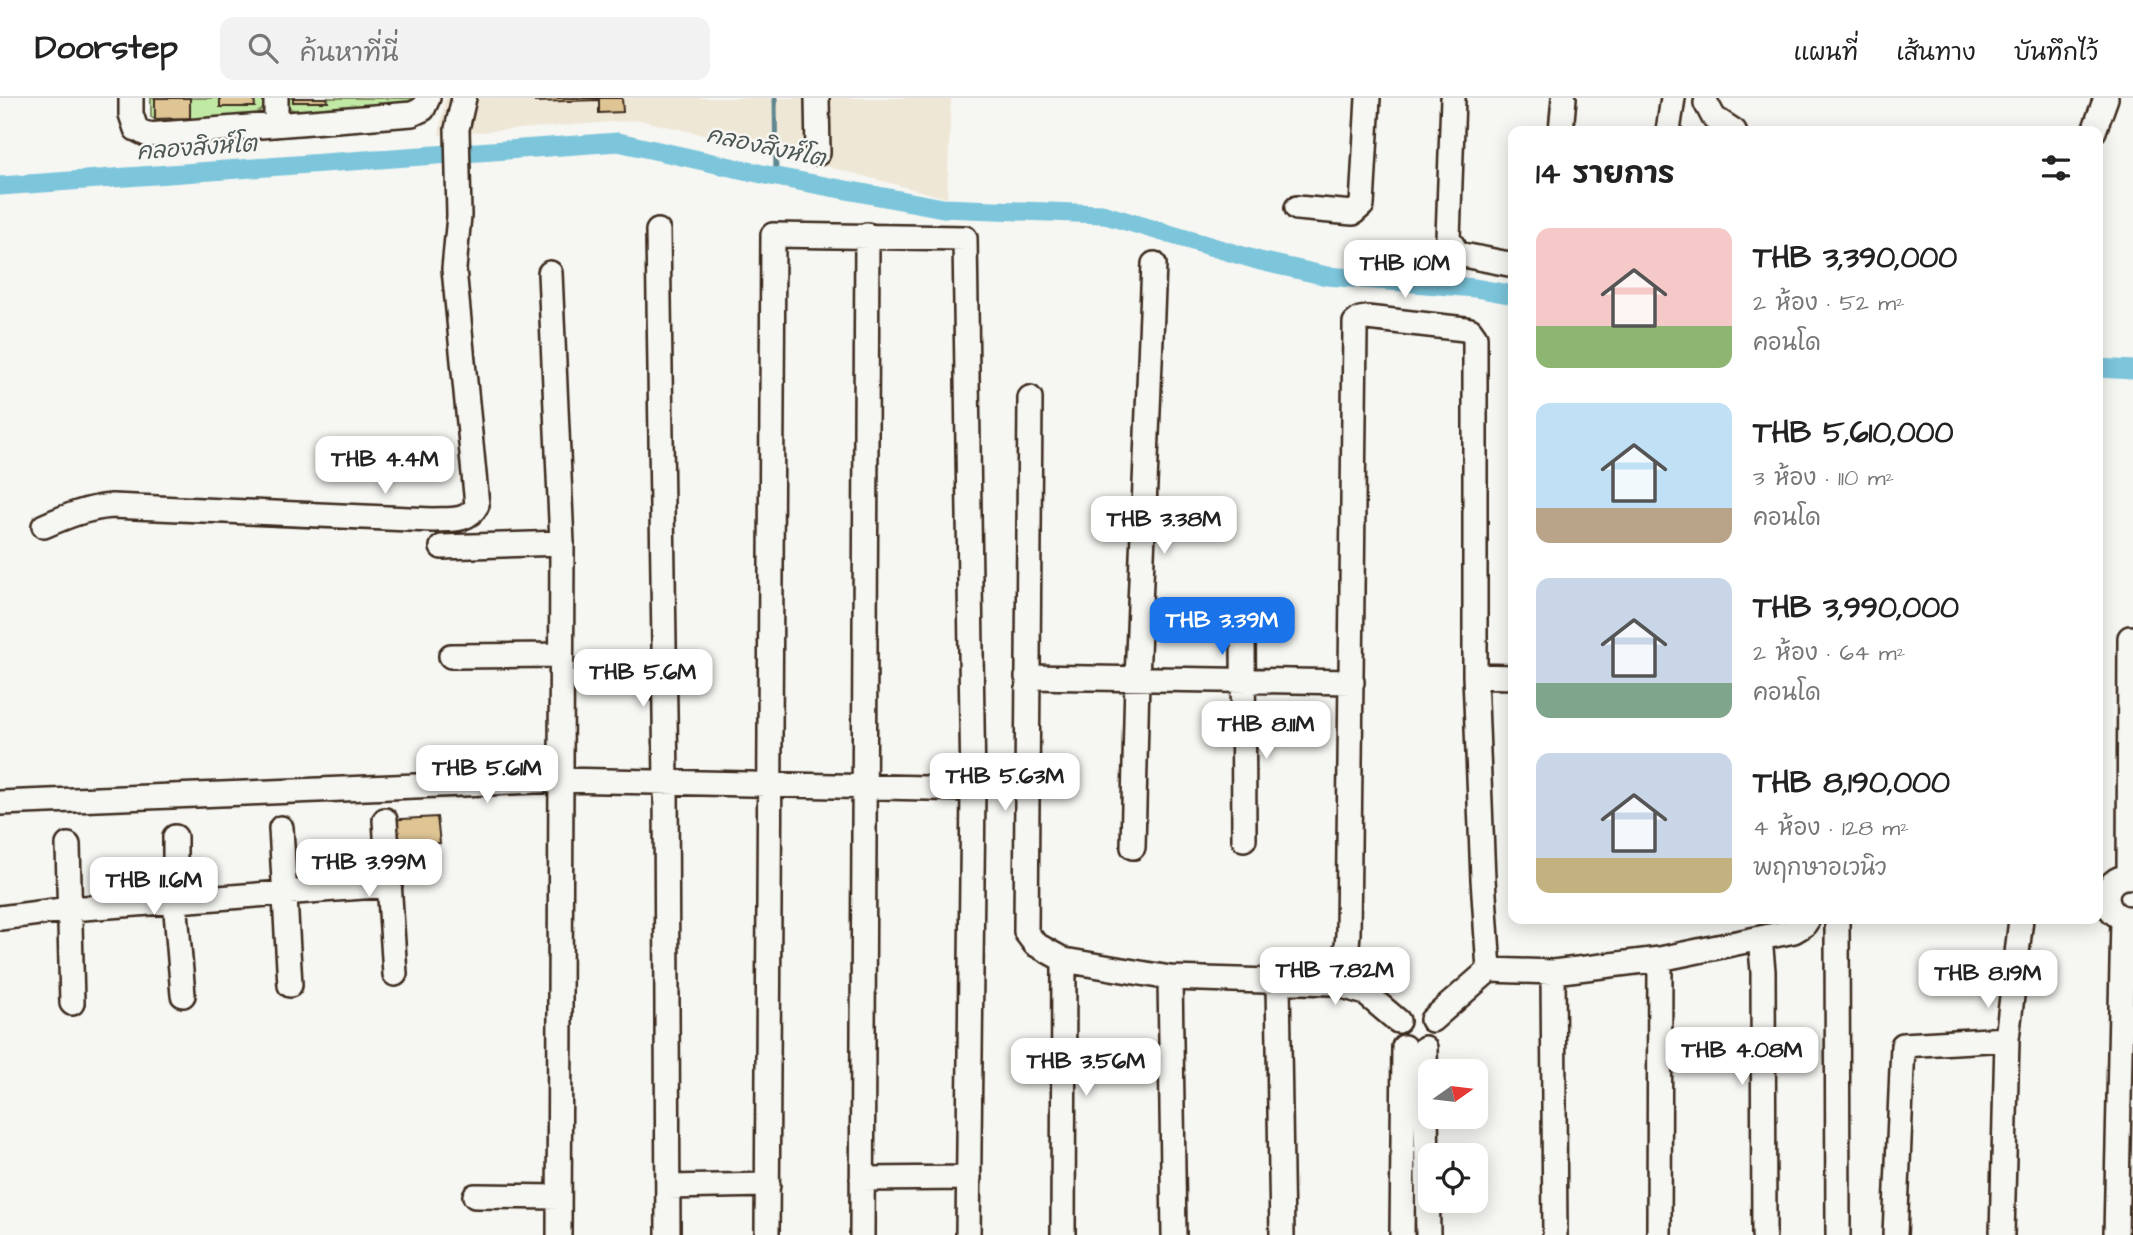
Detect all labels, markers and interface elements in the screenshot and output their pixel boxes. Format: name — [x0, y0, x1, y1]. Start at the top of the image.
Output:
search box — [220, 17, 710, 80]
text: Doorstep — [35, 25, 178, 71]
icon: search — [244, 29, 282, 67]
text: ค้นหาที่นี่ — [300, 35, 399, 71]
text: แผนที่ — [1793, 36, 1858, 70]
text: เส้นทาง — [1896, 36, 1976, 70]
text: บันทึกไว้ — [2014, 36, 2098, 70]
water label: คลองสิงห์โต — [704, 119, 830, 176]
water label: คลองสิงห์โต — [136, 128, 260, 168]
icon: filters — [2037, 149, 2075, 187]
text: 14 รายการ — [1536, 153, 1675, 195]
text: THB 3,390,000 — [1753, 237, 1957, 279]
pin: THB 10M — [1340, 240, 1470, 300]
text: THB 10M — [1360, 247, 1450, 279]
icon: home — [1592, 256, 1676, 340]
text: 2 ห้อง · 52 m² — [1753, 287, 1905, 319]
text: คอนโด — [1753, 327, 1821, 359]
text: THB 5,610,000 — [1753, 412, 1953, 454]
icon: home — [1592, 431, 1676, 515]
pin: THB 4.4M — [313, 436, 457, 496]
text: THB 4.4M — [331, 443, 439, 475]
text: 3 ห้อง · 110 m² — [1753, 462, 1894, 494]
pin: THB 3.38M — [1084, 496, 1244, 556]
text: คอนโด — [1753, 502, 1821, 534]
text: THB 3.38M — [1107, 503, 1221, 535]
text: THB 3,990,000 — [1753, 587, 1959, 629]
pin: THB 3.39M — [1142, 598, 1302, 657]
text: THB 3.39M — [1166, 604, 1278, 636]
icon: home — [1592, 606, 1676, 690]
text: 2 ห้อง · 64 m² — [1753, 637, 1905, 669]
pin: THB 5.6M — [571, 650, 715, 709]
text: THB 5.6M — [590, 656, 696, 688]
text: คอนโด — [1753, 677, 1821, 709]
pin: THB 8.11M — [1186, 702, 1346, 761]
text: THB 8.11M — [1218, 708, 1314, 740]
pin: THB 5.61M — [407, 746, 567, 805]
text: THB 5.61M — [432, 752, 542, 784]
pin: THB 5.63M — [925, 754, 1085, 813]
text: THB 5.63M — [946, 760, 1064, 792]
text: THB 8,190,000 — [1753, 762, 1950, 804]
icon: home — [1592, 781, 1676, 865]
text: 4 ห้อง · 128 m² — [1753, 812, 1909, 844]
pin: THB 3.99M — [289, 840, 449, 899]
text: THB 3.99M — [312, 846, 426, 878]
text: พฤกษาอเวนิว — [1753, 852, 1887, 884]
pin: THB 11.6M — [74, 858, 234, 917]
text: THB 11.6M — [106, 864, 202, 896]
pin: THB 7.82M — [1255, 948, 1415, 1007]
pin: THB 8.19M — [1908, 950, 2068, 1010]
text: THB 7.82M — [1276, 954, 1394, 986]
text: THB 8.19M — [1934, 957, 2042, 989]
pin: THB 4.08M — [1662, 1028, 1822, 1087]
text: THB 4.08M — [1681, 1034, 1803, 1066]
pin: THB 3.56M — [1006, 1038, 1166, 1098]
text: THB 3.56M — [1027, 1045, 1145, 1077]
north arrow — [1418, 1059, 1488, 1129]
map controls — [1418, 1059, 1488, 1213]
button: locate — [1418, 1143, 1488, 1213]

